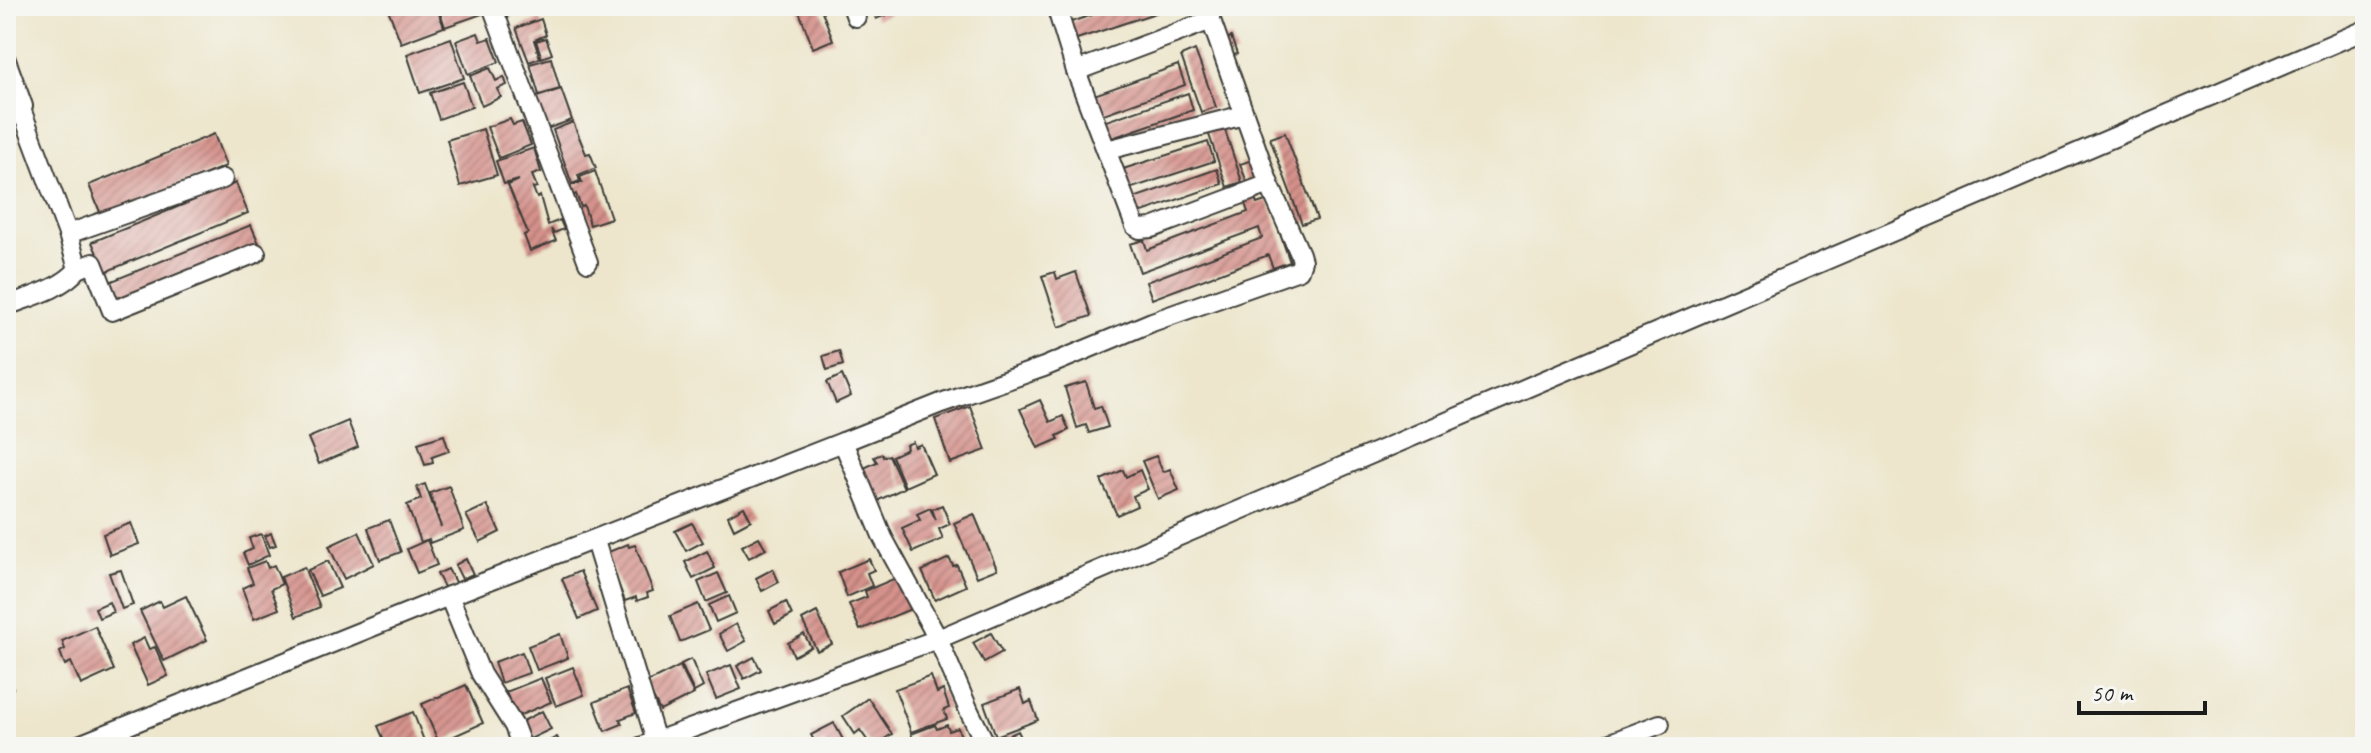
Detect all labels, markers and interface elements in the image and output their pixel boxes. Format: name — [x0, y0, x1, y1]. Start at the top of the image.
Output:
scale bar — [2079, 665, 2205, 715]
text: 50 m — [2091, 678, 2134, 708]

